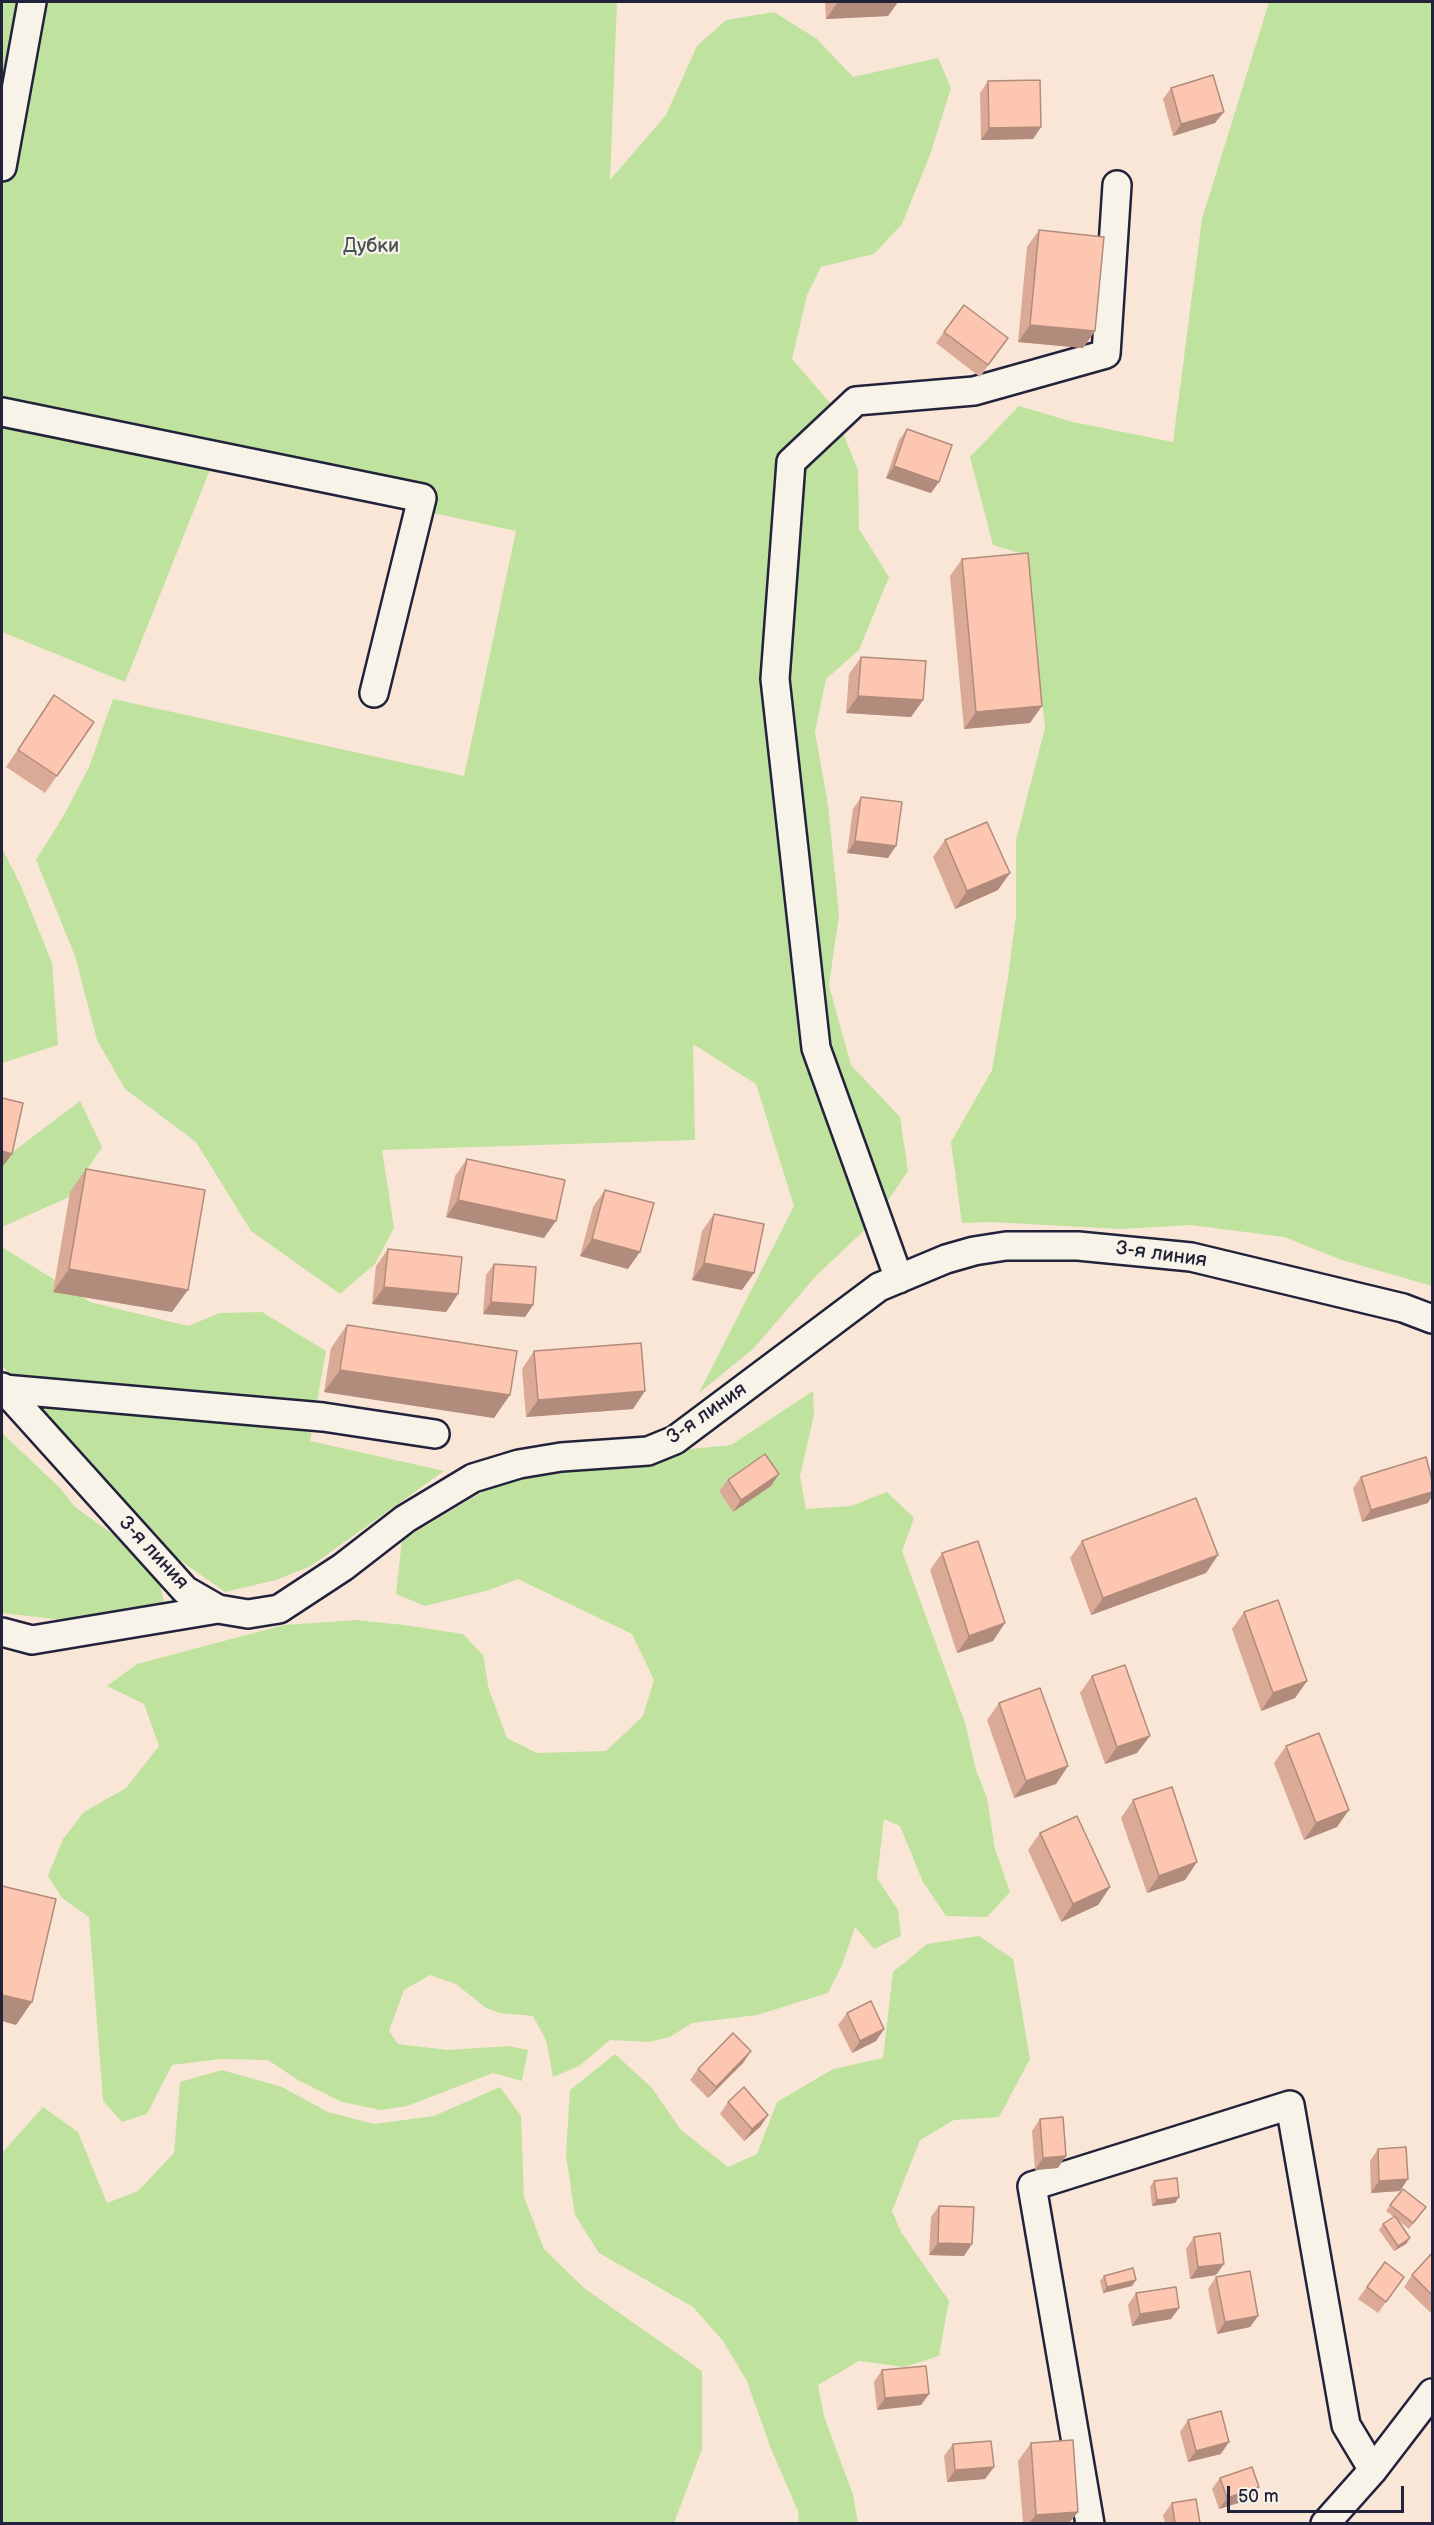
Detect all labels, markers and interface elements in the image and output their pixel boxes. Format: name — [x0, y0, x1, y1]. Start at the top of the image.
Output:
park label: Дубки — [343, 235, 399, 259]
street label: 3-я линия — [1114, 1237, 1208, 1273]
street label: 3-я линия — [662, 1378, 752, 1450]
street label: 3-я линия — [113, 1511, 193, 1595]
scale bar — [1230, 2474, 1407, 2512]
text: 50 m — [1238, 2486, 1279, 2507]

